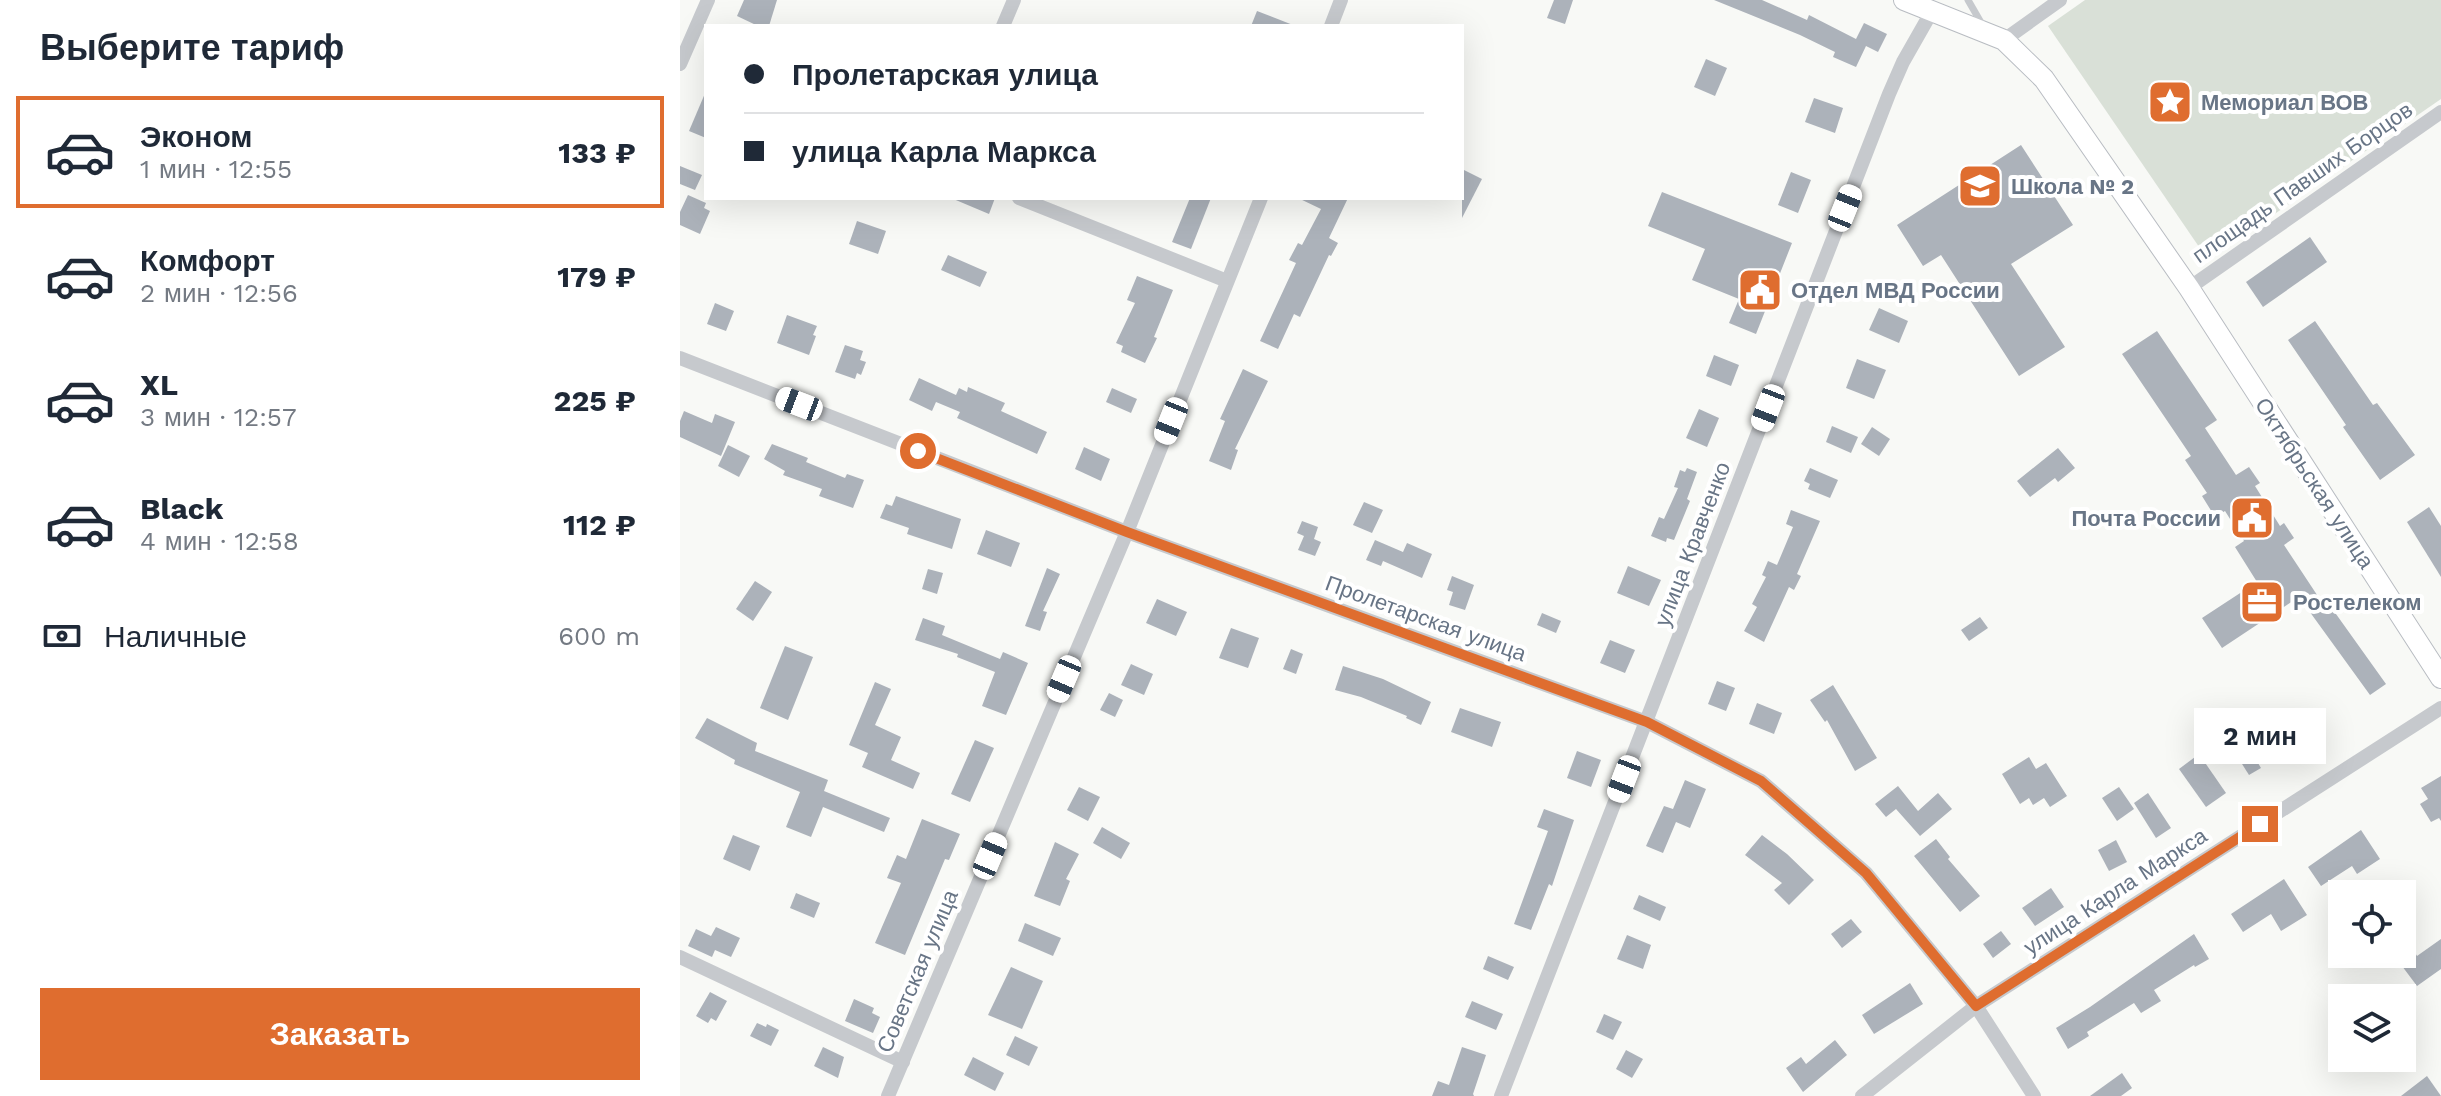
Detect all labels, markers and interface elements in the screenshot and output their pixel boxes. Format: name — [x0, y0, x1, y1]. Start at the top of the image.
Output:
text: Выберите тариф — [40, 27, 344, 69]
text: Пролетарская улица — [792, 57, 1098, 92]
place icon: Мемориал ВОВ — [2146, 78, 2194, 126]
place label: Мемориал ВОВ — [2201, 90, 2369, 115]
street label: площадь Павших Борцов — [2188, 97, 2417, 268]
icon: car — [44, 116, 116, 188]
text: Эконом — [140, 119, 253, 154]
text: улица Карла Маркса — [792, 134, 1096, 169]
text: 133 ₽ — [558, 135, 636, 170]
text: 1 мин · 12:55 — [140, 154, 292, 184]
school or university icon: Школа № 2 — [1956, 162, 2004, 210]
place label: Школа № 2 — [2011, 174, 2134, 199]
car — [1825, 181, 1865, 235]
icon: car — [44, 240, 116, 312]
text: Комфорт — [140, 243, 275, 278]
text: 179 ₽ — [557, 259, 636, 294]
public building icon: Отдел МВД России — [1736, 266, 1784, 314]
text: 2 мин · 12:56 — [140, 278, 298, 308]
place label: Отдел МВД России — [1791, 278, 2000, 303]
icon: car — [44, 364, 116, 436]
text: XL — [140, 367, 178, 402]
car — [1748, 381, 1788, 435]
text: 225 ₽ — [554, 383, 636, 418]
car — [772, 384, 826, 424]
street label: Октябрьская улица — [2250, 393, 2380, 574]
car — [1151, 394, 1191, 448]
text: 3 мин · 12:57 — [140, 402, 297, 432]
route start — [900, 433, 936, 469]
street label: улица Кравченко — [1650, 459, 1735, 630]
icon: car — [44, 488, 116, 560]
text: Black — [140, 491, 224, 526]
public building icon: Почта России — [2228, 494, 2276, 542]
place label: Почта России — [2071, 506, 2221, 531]
text: 112 ₽ — [563, 507, 636, 542]
text: 4 мин · 12:58 — [140, 526, 299, 556]
street label: Пролетарская улица — [1322, 571, 1530, 667]
office icon: Ростелеком — [2238, 578, 2286, 626]
place label: Ростелеком — [2293, 590, 2422, 615]
icon: cash — [40, 614, 84, 658]
text: Наличные — [104, 619, 247, 654]
text: 600 m — [558, 621, 640, 651]
car — [1044, 652, 1084, 706]
callout: 2 мин — [2194, 708, 2326, 764]
text: 2 мин — [2223, 721, 2297, 751]
car — [1604, 752, 1644, 806]
route end — [2242, 806, 2278, 842]
street label: улица Карла Маркса — [2019, 822, 2212, 960]
car — [970, 829, 1010, 883]
map controls — [2328, 880, 2416, 1072]
button: locate — [2328, 880, 2416, 968]
street label: Советская улица — [872, 885, 963, 1056]
button: layers — [2328, 984, 2416, 1072]
button: Заказать — [40, 988, 640, 1080]

